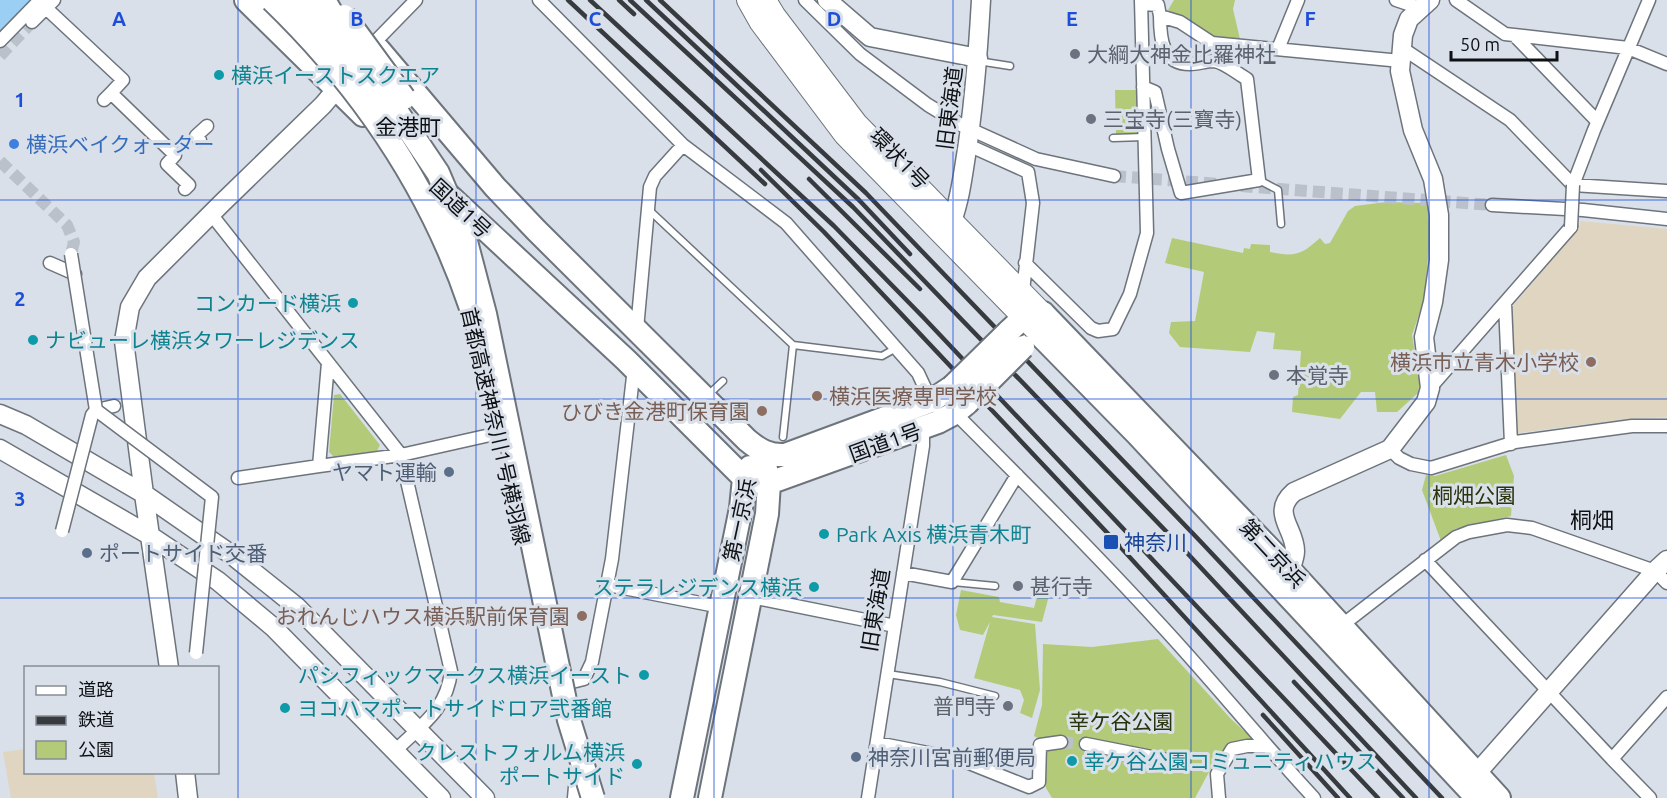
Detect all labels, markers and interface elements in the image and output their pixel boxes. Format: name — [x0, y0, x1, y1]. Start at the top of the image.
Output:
text: A — [112, 7, 126, 30]
text: B — [350, 7, 364, 30]
text: C — [589, 7, 602, 30]
text: D — [827, 7, 841, 30]
text: E — [1066, 7, 1078, 30]
text: F — [1304, 7, 1316, 30]
scale bar — [1451, 24, 1558, 62]
text: 50 m — [1460, 34, 1500, 54]
place label: 大綱大神金比羅神社 — [1087, 42, 1276, 66]
marker: 大綱大神金比羅神社 — [1068, 47, 1082, 61]
place label: 横浜イーストスクエア — [231, 63, 440, 87]
street label: 旧東海道 — [932, 65, 966, 151]
marker: 横浜イーストスクエア — [212, 68, 226, 82]
text: 1 — [14, 88, 26, 111]
place label: 三宝寺(三寶寺) — [1103, 107, 1242, 131]
marker: 三宝寺(三寶寺) — [1084, 112, 1098, 126]
district label: 金港町 — [375, 114, 441, 139]
street label: 環状1号 — [865, 123, 935, 193]
place label: 横浜ベイクォーター — [26, 132, 215, 156]
marker: 横浜ベイクォーター — [7, 137, 21, 151]
street label: 国道1号 — [425, 174, 497, 242]
text: 2 — [14, 287, 26, 310]
place label: コンカード横浜 — [194, 291, 341, 315]
marker: コンカード横浜 — [346, 296, 360, 310]
street label: 首都高速神奈川1号横羽線 — [457, 305, 535, 547]
place label: ナビューレ横浜タワーレジデンス — [45, 328, 360, 352]
marker: ナビューレ横浜タワーレジデンス — [26, 333, 40, 347]
place label: 横浜市立青木小学校 — [1390, 350, 1579, 374]
marker: 横浜市立青木小学校 — [1584, 355, 1598, 369]
place label: 本覚寺 — [1286, 363, 1349, 387]
marker: 本覚寺 — [1267, 368, 1281, 382]
place label: 横浜医療専門学校 — [829, 384, 997, 408]
marker: 横浜医療専門学校 — [810, 389, 824, 403]
place label: ひびき金港町保育園 — [561, 399, 750, 423]
marker: ひびき金港町保育園 — [755, 404, 769, 418]
street label: 国道1号 — [846, 418, 924, 466]
place label: ヤマト運輸 — [332, 460, 437, 484]
marker: ヤマト運輸 — [442, 465, 456, 479]
street label: 第一京浜 — [719, 476, 759, 564]
park label: 桐畑公園 — [1432, 483, 1516, 507]
text: 3 — [14, 487, 26, 510]
district label: 桐畑 — [1570, 507, 1614, 532]
street label: 第二京浜 — [1236, 514, 1310, 592]
place label: Park Axis 横浜青木町 — [836, 522, 1031, 546]
marker: Park Axis 横浜青木町 — [817, 527, 831, 541]
place label: 神奈川 — [1124, 530, 1187, 554]
marker: 神奈川 — [1102, 533, 1120, 551]
place label: ポートサイド交番 — [99, 541, 267, 565]
marker: ポートサイド交番 — [80, 546, 94, 560]
street label: 旧東海道 — [857, 567, 893, 653]
place label: 甚行寺 — [1030, 574, 1093, 598]
place label: ステラレジデンス横浜 — [592, 575, 802, 599]
marker: 甚行寺 — [1011, 579, 1025, 593]
marker: ステラレジデンス横浜 — [807, 580, 821, 594]
place label: おれんじハウス横浜駅前保育園 — [276, 604, 570, 628]
marker: おれんじハウス横浜駅前保育園 — [575, 609, 589, 623]
place label: パシフィックマークス横浜イースト — [298, 663, 632, 687]
legend — [24, 666, 219, 774]
marker: パシフィックマークス横浜イースト — [637, 668, 651, 682]
text: 道路 — [78, 679, 114, 699]
place label: 普門寺 — [933, 694, 996, 718]
place label: ヨコハマポートサイドロア弐番館 — [297, 696, 612, 720]
marker: 普門寺 — [1001, 699, 1015, 713]
marker: ヨコハマポートサイドロア弐番館 — [278, 701, 292, 715]
text: 鉄道 — [78, 709, 114, 729]
park label: 幸ケ谷公園 — [1069, 709, 1174, 733]
text: 公園 — [78, 739, 114, 759]
place label: クレストフォルム横浜 ポートサイド — [415, 740, 625, 788]
place label: 神奈川宮前郵便局 — [868, 745, 1036, 769]
place label: 幸ケ谷公園コミュニティハウス — [1084, 749, 1377, 773]
marker: 神奈川宮前郵便局 — [849, 750, 863, 764]
marker: 幸ケ谷公園コミュニティハウス — [1065, 754, 1079, 768]
marker: クレストフォルム横浜 ポートサイド — [630, 757, 644, 771]

